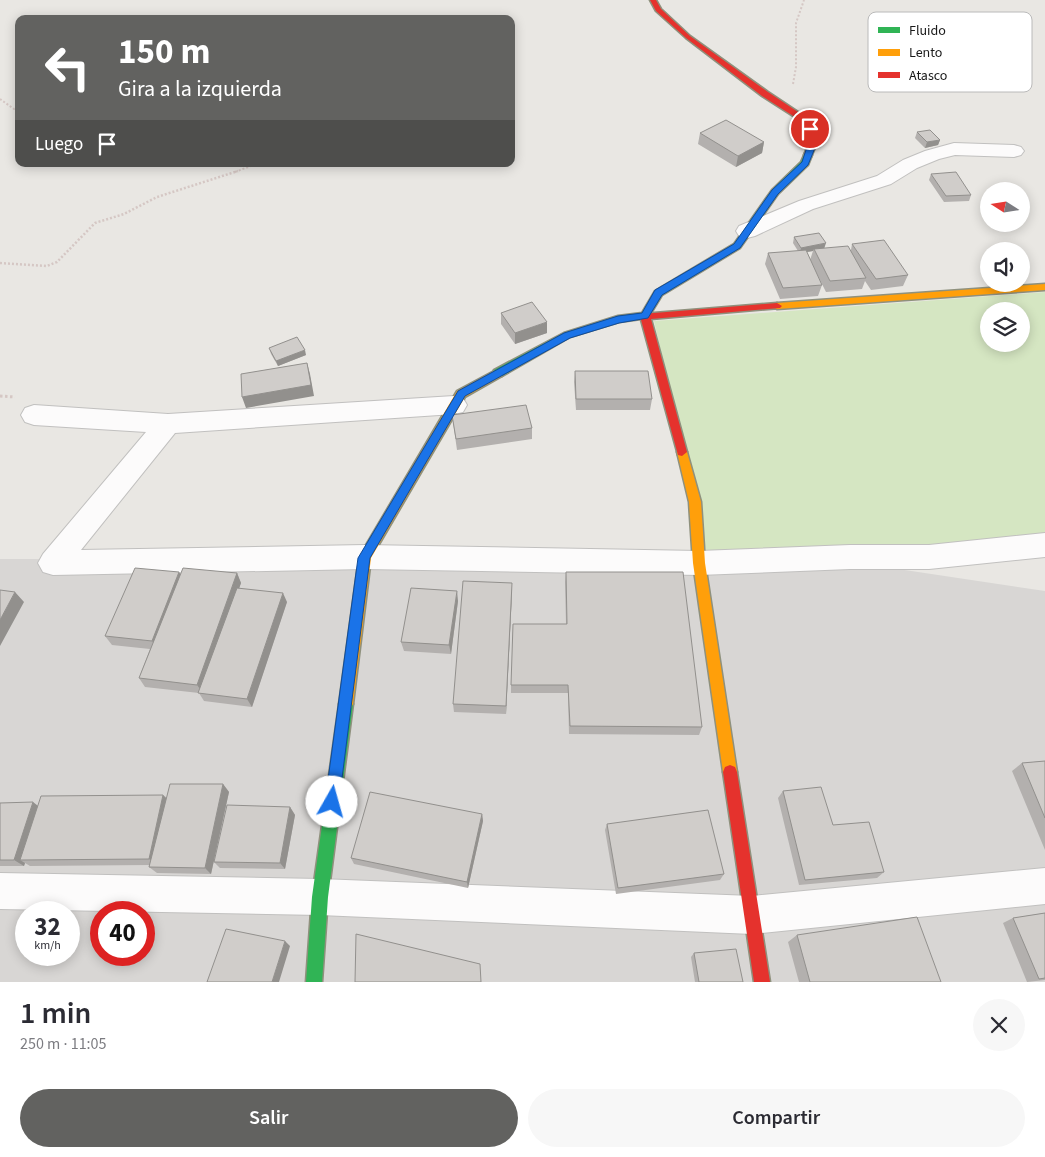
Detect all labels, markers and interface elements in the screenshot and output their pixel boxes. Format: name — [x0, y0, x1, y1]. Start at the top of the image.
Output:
legend — [868, 12, 1032, 92]
text: Fluido — [909, 21, 946, 41]
text: 150 m — [118, 27, 210, 77]
icon: left — [35, 35, 100, 100]
text: Lento — [909, 43, 942, 63]
text: Atasco — [909, 66, 947, 86]
text: Gira a la izquierda — [118, 73, 282, 105]
pin — [789, 108, 831, 150]
icon: arrive — [796, 115, 824, 143]
icon: arrive — [93, 130, 121, 158]
text: Luego — [35, 131, 83, 158]
north arrow — [980, 182, 1030, 232]
map controls — [980, 182, 1030, 352]
button: sound — [980, 242, 1030, 292]
button: layers — [980, 302, 1030, 352]
position arrow — [305, 775, 357, 827]
speed limit sign: 40 — [90, 901, 155, 966]
text: 32 — [34, 909, 61, 945]
text: km/h — [34, 937, 61, 954]
text: 1 min — [20, 992, 91, 1035]
button: close — [973, 999, 1025, 1051]
text: 250 m · 11:05 — [20, 1033, 107, 1055]
button: Salir — [20, 1089, 518, 1147]
button: Compartir — [528, 1089, 1025, 1147]

